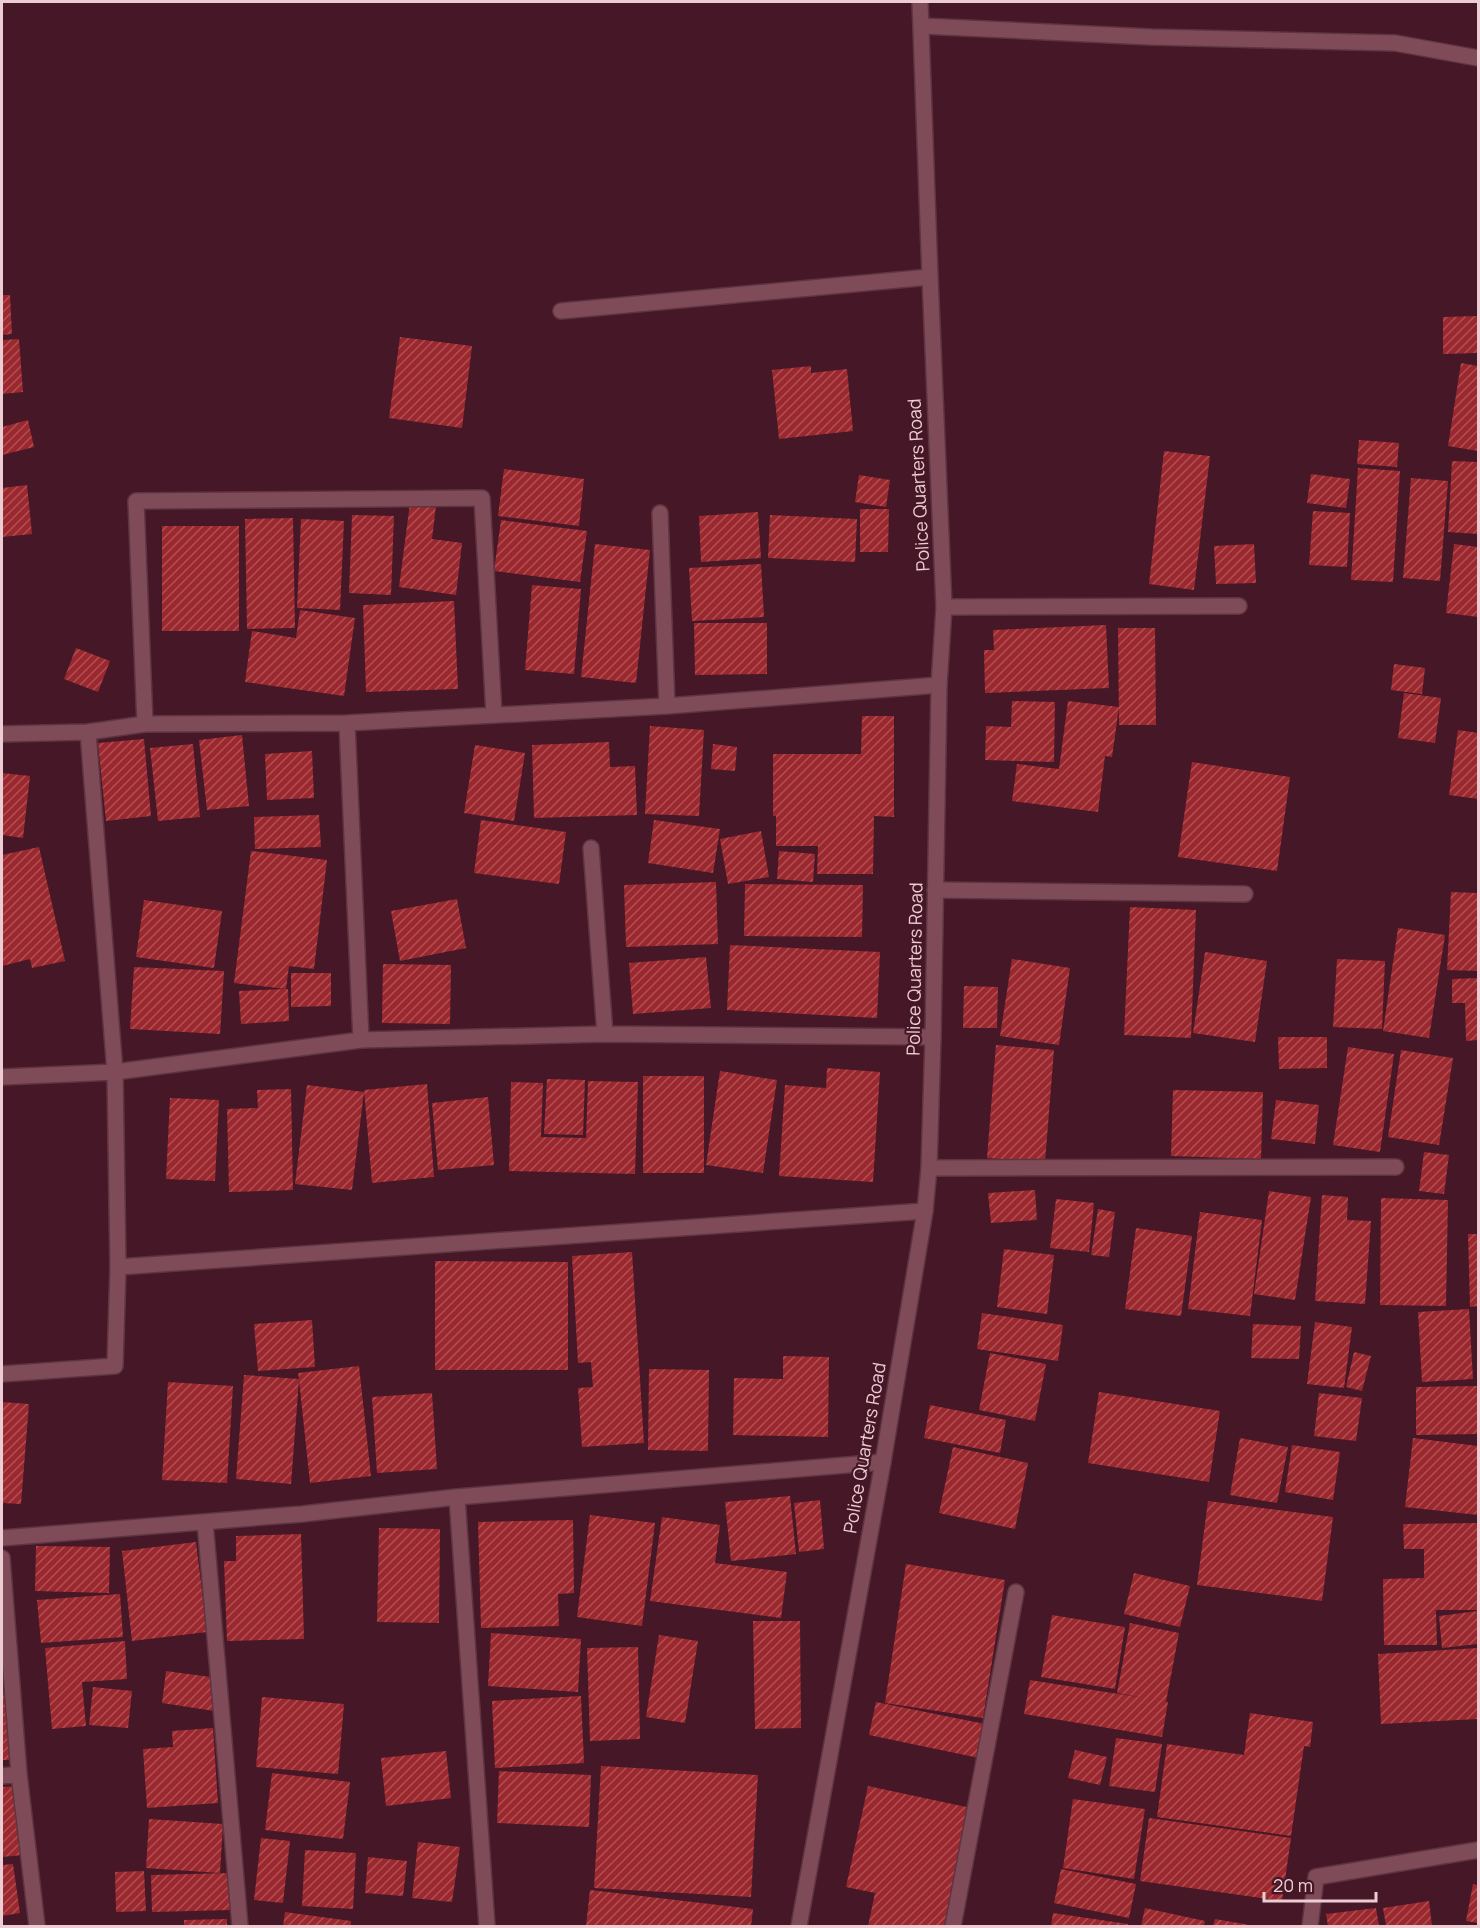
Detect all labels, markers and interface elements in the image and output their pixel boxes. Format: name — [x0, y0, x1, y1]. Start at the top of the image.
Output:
street label: Police Quarters Road — [901, 398, 935, 572]
street label: Police Quarters Road — [900, 882, 928, 1056]
street label: Police Quarters Road — [837, 1361, 891, 1535]
scale bar — [1264, 1865, 1376, 1903]
text: 20 m — [1273, 1873, 1313, 1897]

